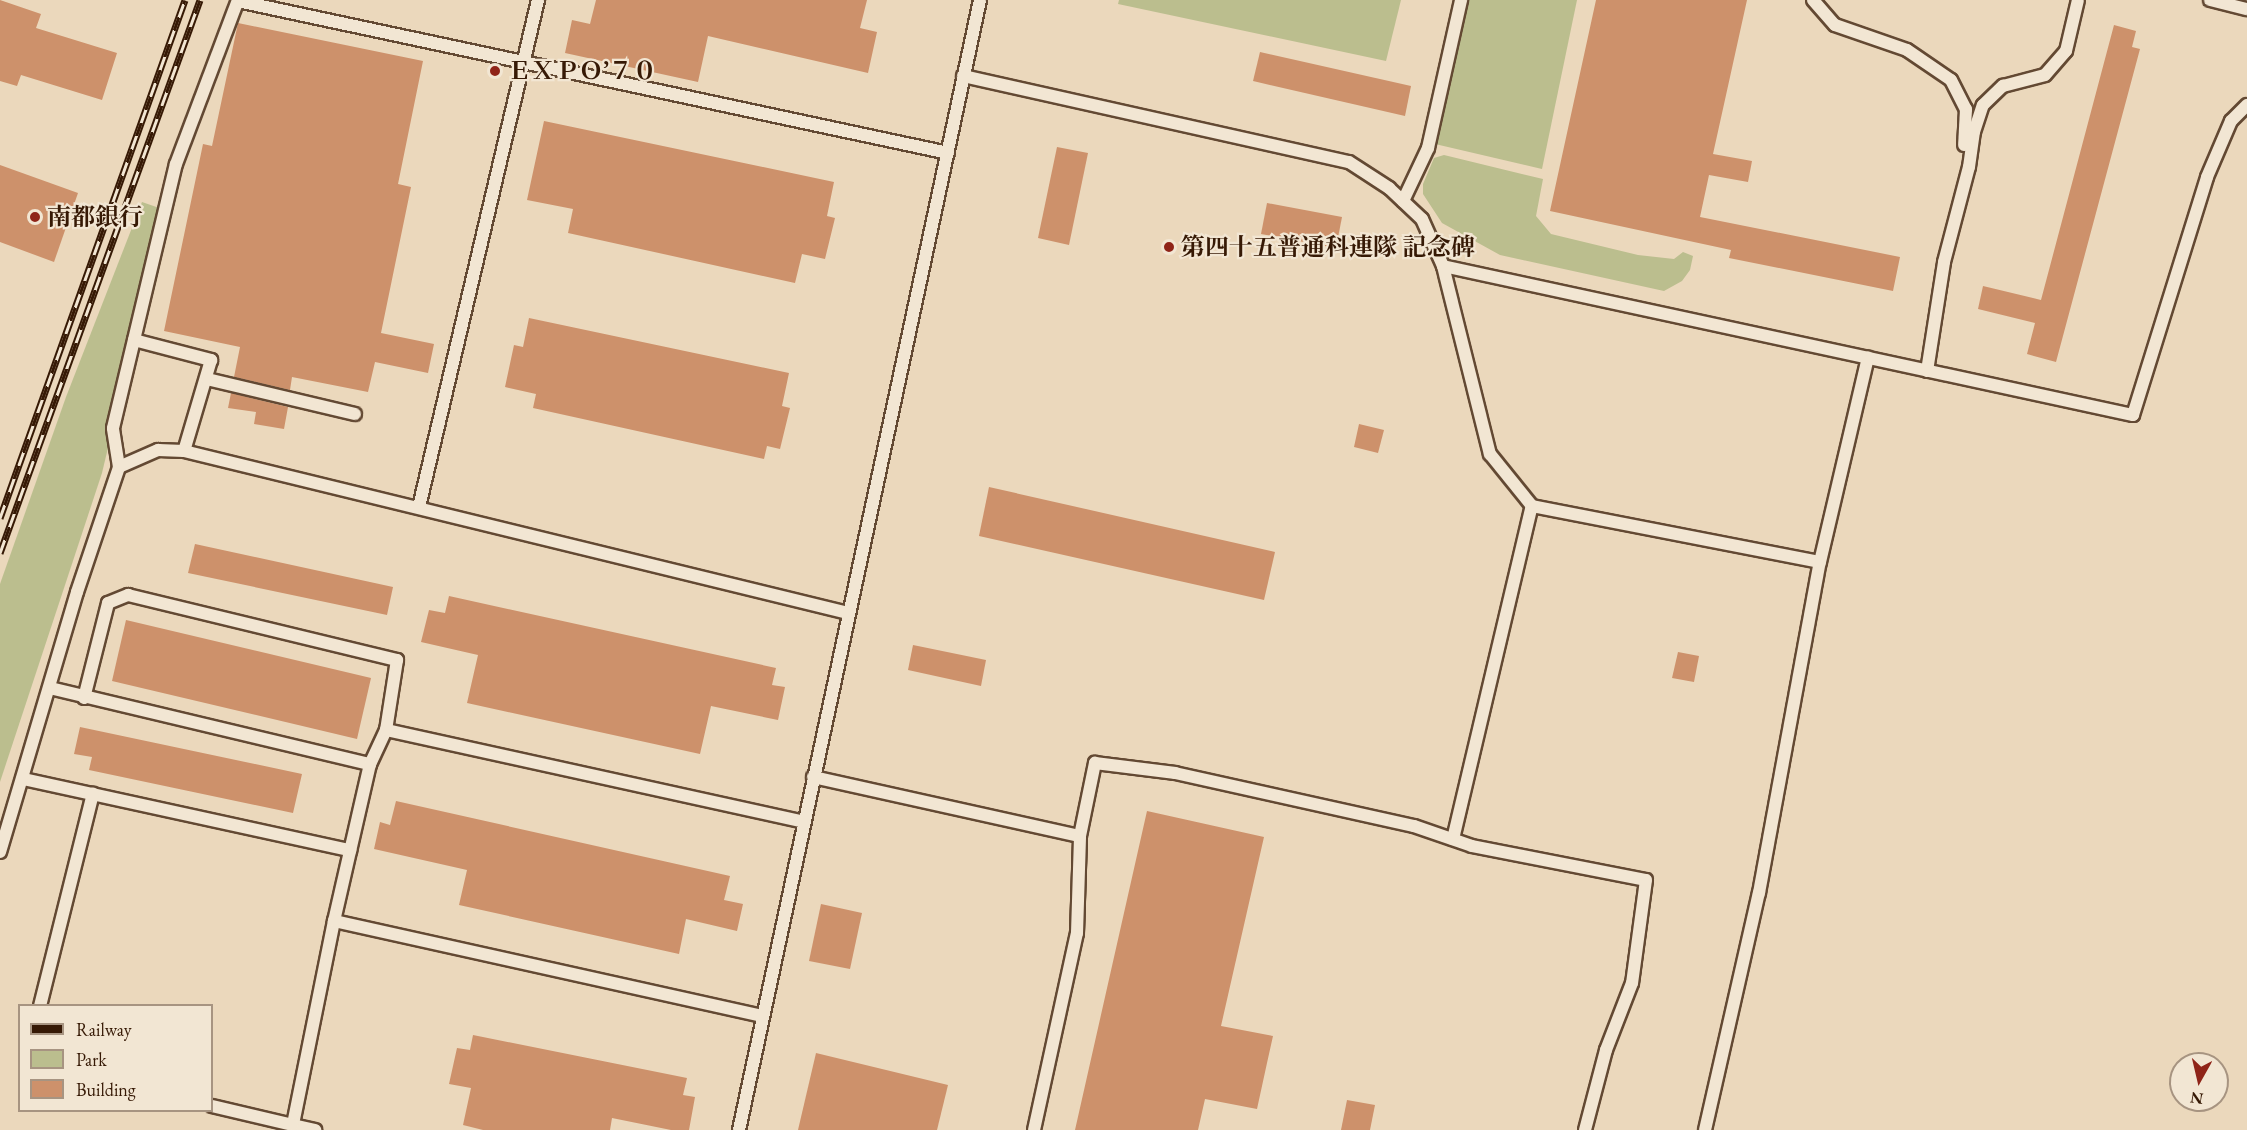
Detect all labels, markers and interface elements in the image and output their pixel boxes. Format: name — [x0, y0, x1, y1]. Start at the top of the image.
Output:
place label: ＥＸＰＯ’７０ — [507, 57, 657, 85]
marker: ＥＸＰＯ’７０ — [488, 64, 502, 78]
place label: 南都銀行 — [47, 203, 143, 231]
marker: 南都銀行 — [28, 210, 42, 224]
place label: 第四十五普通科連隊 記念碑 — [1181, 233, 1475, 261]
marker: 第四十五普通科連隊 記念碑 — [1162, 240, 1176, 254]
legend — [18, 1004, 213, 1112]
text: Railway — [76, 1018, 132, 1041]
text: Park — [76, 1048, 107, 1071]
north arrow — [2169, 1052, 2229, 1112]
text: Building — [76, 1078, 136, 1101]
text: N — [2189, 1087, 2205, 1110]

